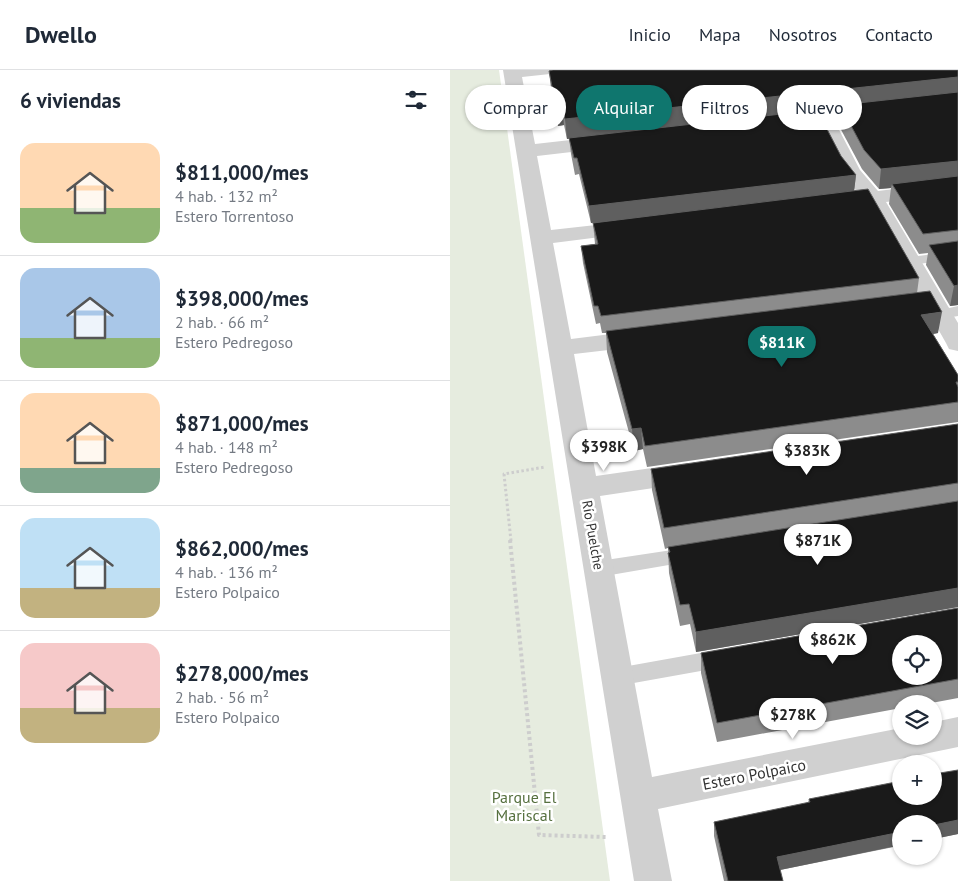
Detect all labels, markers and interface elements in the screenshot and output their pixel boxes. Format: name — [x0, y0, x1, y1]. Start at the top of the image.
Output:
text: Dwello — [25, 19, 97, 50]
text: Inicio — [628, 23, 671, 46]
text: Mapa — [699, 23, 741, 46]
text: Nosotros — [769, 23, 837, 46]
text: Contacto — [865, 23, 933, 46]
chip: Comprar — [465, 85, 566, 130]
chip: Alquilar — [576, 85, 672, 130]
chip: Filtros — [682, 85, 767, 130]
chip: Nuevo — [777, 85, 862, 130]
icon: filters — [402, 86, 430, 114]
text: 6 viviendas — [20, 87, 121, 114]
text: $811,000/mes — [175, 159, 309, 186]
icon: home — [60, 163, 120, 223]
text: 4 hab. · 132 m² — [175, 186, 278, 206]
text: Estero Torrentoso — [175, 206, 294, 226]
text: $398,000/mes — [175, 285, 309, 312]
icon: home — [60, 288, 120, 348]
text: 2 hab. · 66 m² — [175, 312, 269, 332]
pin: $811K — [747, 326, 817, 368]
text: Estero Pedregoso — [175, 332, 293, 352]
text: $811K — [759, 332, 805, 352]
text: $871,000/mes — [175, 410, 309, 437]
icon: home — [60, 413, 120, 473]
pin: $398K — [569, 430, 639, 472]
pin: $383K — [772, 434, 842, 476]
text: $398K — [581, 436, 627, 456]
text: 4 hab. · 148 m² — [175, 437, 278, 457]
text: $383K — [784, 440, 830, 460]
text: Estero Pedregoso — [175, 457, 293, 477]
street label: Río Puelche — [578, 499, 608, 571]
pin: $871K — [783, 524, 853, 566]
text: $871K — [795, 530, 841, 550]
text: $862,000/mes — [175, 535, 309, 562]
icon: home — [60, 538, 120, 598]
text: 4 hab. · 136 m² — [175, 562, 278, 582]
text: Estero Polpaico — [175, 582, 280, 602]
pin: $862K — [798, 622, 868, 665]
text: $862K — [810, 629, 856, 649]
map controls — [892, 635, 942, 865]
button: locate — [892, 635, 942, 685]
text: $278,000/mes — [175, 660, 309, 687]
icon: home — [60, 663, 120, 723]
text: 2 hab. · 56 m² — [175, 687, 269, 707]
button: layers — [892, 695, 942, 745]
pin: $278K — [758, 698, 828, 740]
text: $278K — [770, 704, 816, 724]
text: Estero Polpaico — [175, 707, 280, 727]
street label: Estero Polpaico — [701, 754, 807, 794]
button: + — [892, 755, 942, 805]
park label: Parque El Mariscal — [492, 787, 557, 825]
button: − — [892, 815, 942, 865]

